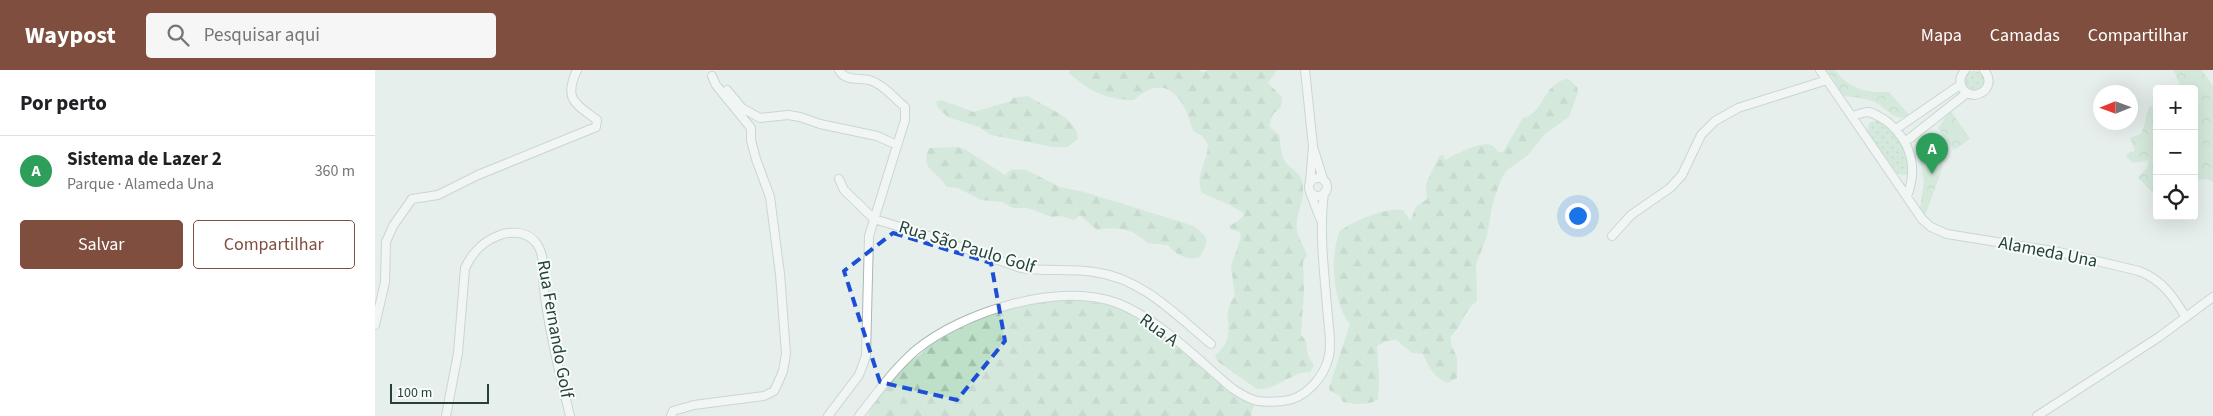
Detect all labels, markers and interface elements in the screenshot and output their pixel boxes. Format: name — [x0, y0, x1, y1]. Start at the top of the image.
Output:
search box — [146, 13, 496, 58]
text: Waypost — [25, 18, 116, 53]
icon: search — [164, 21, 192, 49]
text: Pesquisar aqui — [204, 22, 320, 49]
text: Mapa — [1921, 23, 1962, 48]
text: Camadas — [1990, 23, 2060, 48]
text: Compartilhar — [2088, 23, 2188, 48]
north arrow — [2093, 85, 2138, 130]
map controls — [2153, 85, 2198, 220]
button: + — [2153, 85, 2198, 130]
text: Por perto — [20, 88, 107, 118]
button: − — [2153, 130, 2198, 175]
pin: A — [1916, 133, 1948, 174]
text: Sistema de Lazer 2 — [67, 146, 222, 173]
text: A — [31, 160, 41, 182]
text: 360 m — [315, 160, 355, 182]
text: Parque · Alameda Una — [67, 173, 214, 195]
button: locate — [2153, 175, 2198, 220]
your location — [1565, 203, 1591, 229]
street label: Rua São Paulo Golf — [896, 214, 1039, 280]
button: Salvar — [20, 220, 183, 269]
button: Compartilhar — [193, 220, 355, 269]
street label: Alameda Una — [1996, 230, 2100, 274]
street label: Rua Fernando Golf — [531, 258, 580, 401]
street label: Rua A — [1134, 307, 1184, 353]
scale bar — [390, 381, 489, 404]
text: 100 m — [397, 383, 432, 403]

